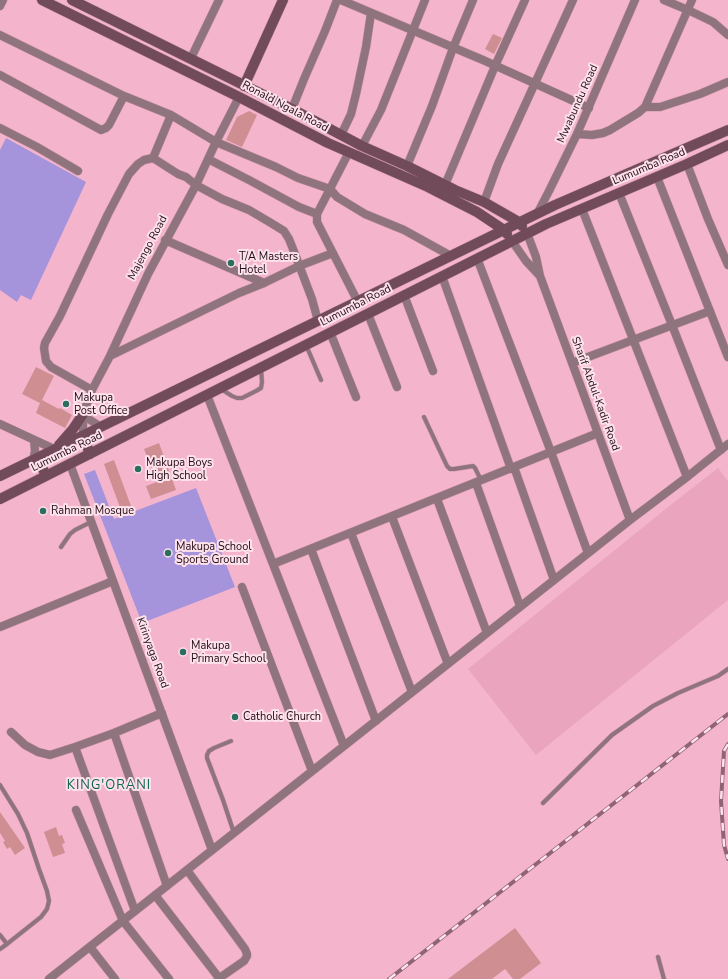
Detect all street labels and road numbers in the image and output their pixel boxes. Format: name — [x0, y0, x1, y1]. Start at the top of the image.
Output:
street label: Mwabundu Road — [555, 63, 601, 145]
street label: Ronald Ngala Road — [240, 79, 330, 135]
street label: Lumumba Road — [611, 146, 687, 188]
street label: Majengo Road — [126, 214, 170, 282]
street label: Lumumba Road — [318, 282, 394, 330]
street label: Sharif Abdul-Kadir Road — [568, 335, 622, 453]
street label: Lumumba Road — [29, 429, 105, 475]
street label: Kirinyaga Road — [133, 616, 171, 690]

